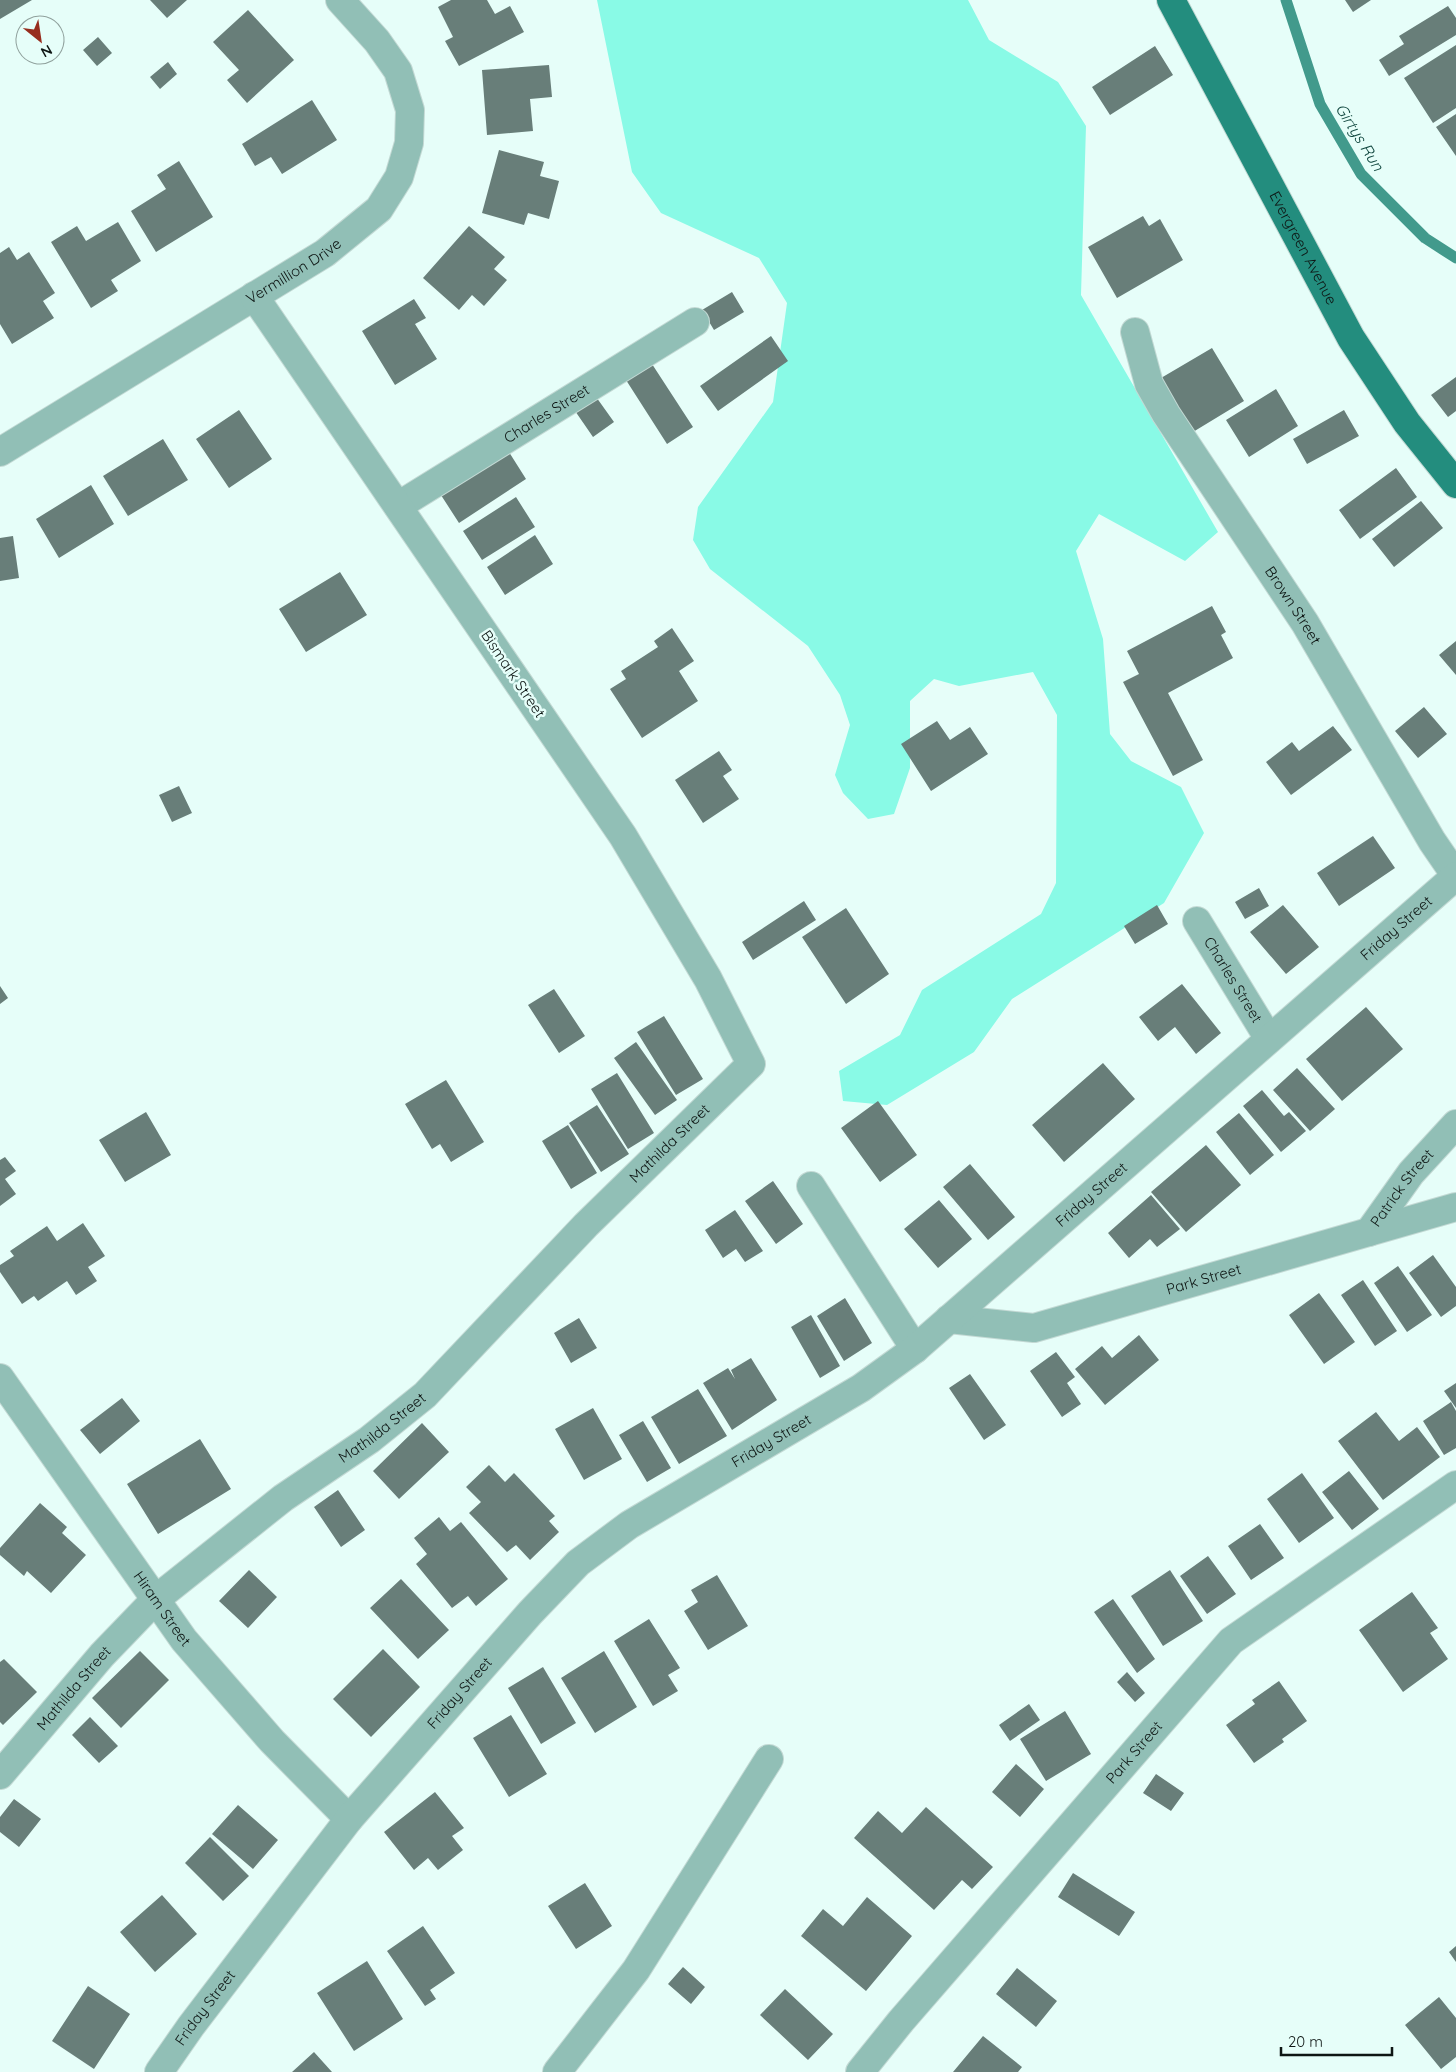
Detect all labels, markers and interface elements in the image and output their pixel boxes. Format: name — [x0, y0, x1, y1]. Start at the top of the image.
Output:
north arrow — [15, 15, 65, 65]
text: N — [38, 41, 55, 62]
water label: Girtys Run — [1331, 100, 1389, 175]
street label: Evergreen Avenue — [1265, 188, 1342, 308]
street label: Vermillion Drive — [243, 234, 345, 308]
street label: Charles Street — [500, 380, 593, 447]
street label: Brown Street — [1261, 562, 1325, 648]
street label: Bismark Street — [477, 626, 550, 721]
street label: Friday Street — [1356, 891, 1436, 964]
street label: Charles Street — [1200, 933, 1267, 1026]
street label: Mathilda Street — [625, 1100, 713, 1187]
street label: Patrick Street — [1366, 1145, 1437, 1230]
street label: Friday Street — [1051, 1158, 1131, 1231]
street label: Park Street — [1164, 1259, 1243, 1299]
street label: Mathilda Street — [335, 1388, 429, 1467]
street label: Friday Street — [728, 1410, 814, 1471]
street label: Hiram Street — [130, 1567, 195, 1650]
street label: Mathilda Street — [32, 1642, 115, 1734]
street label: Friday Street — [423, 1653, 496, 1733]
street label: Park Street — [1101, 1717, 1166, 1787]
street label: Friday Street — [170, 1966, 239, 2049]
scale bar — [1281, 2024, 1392, 2056]
text: 20 m — [1288, 2032, 1323, 2051]

